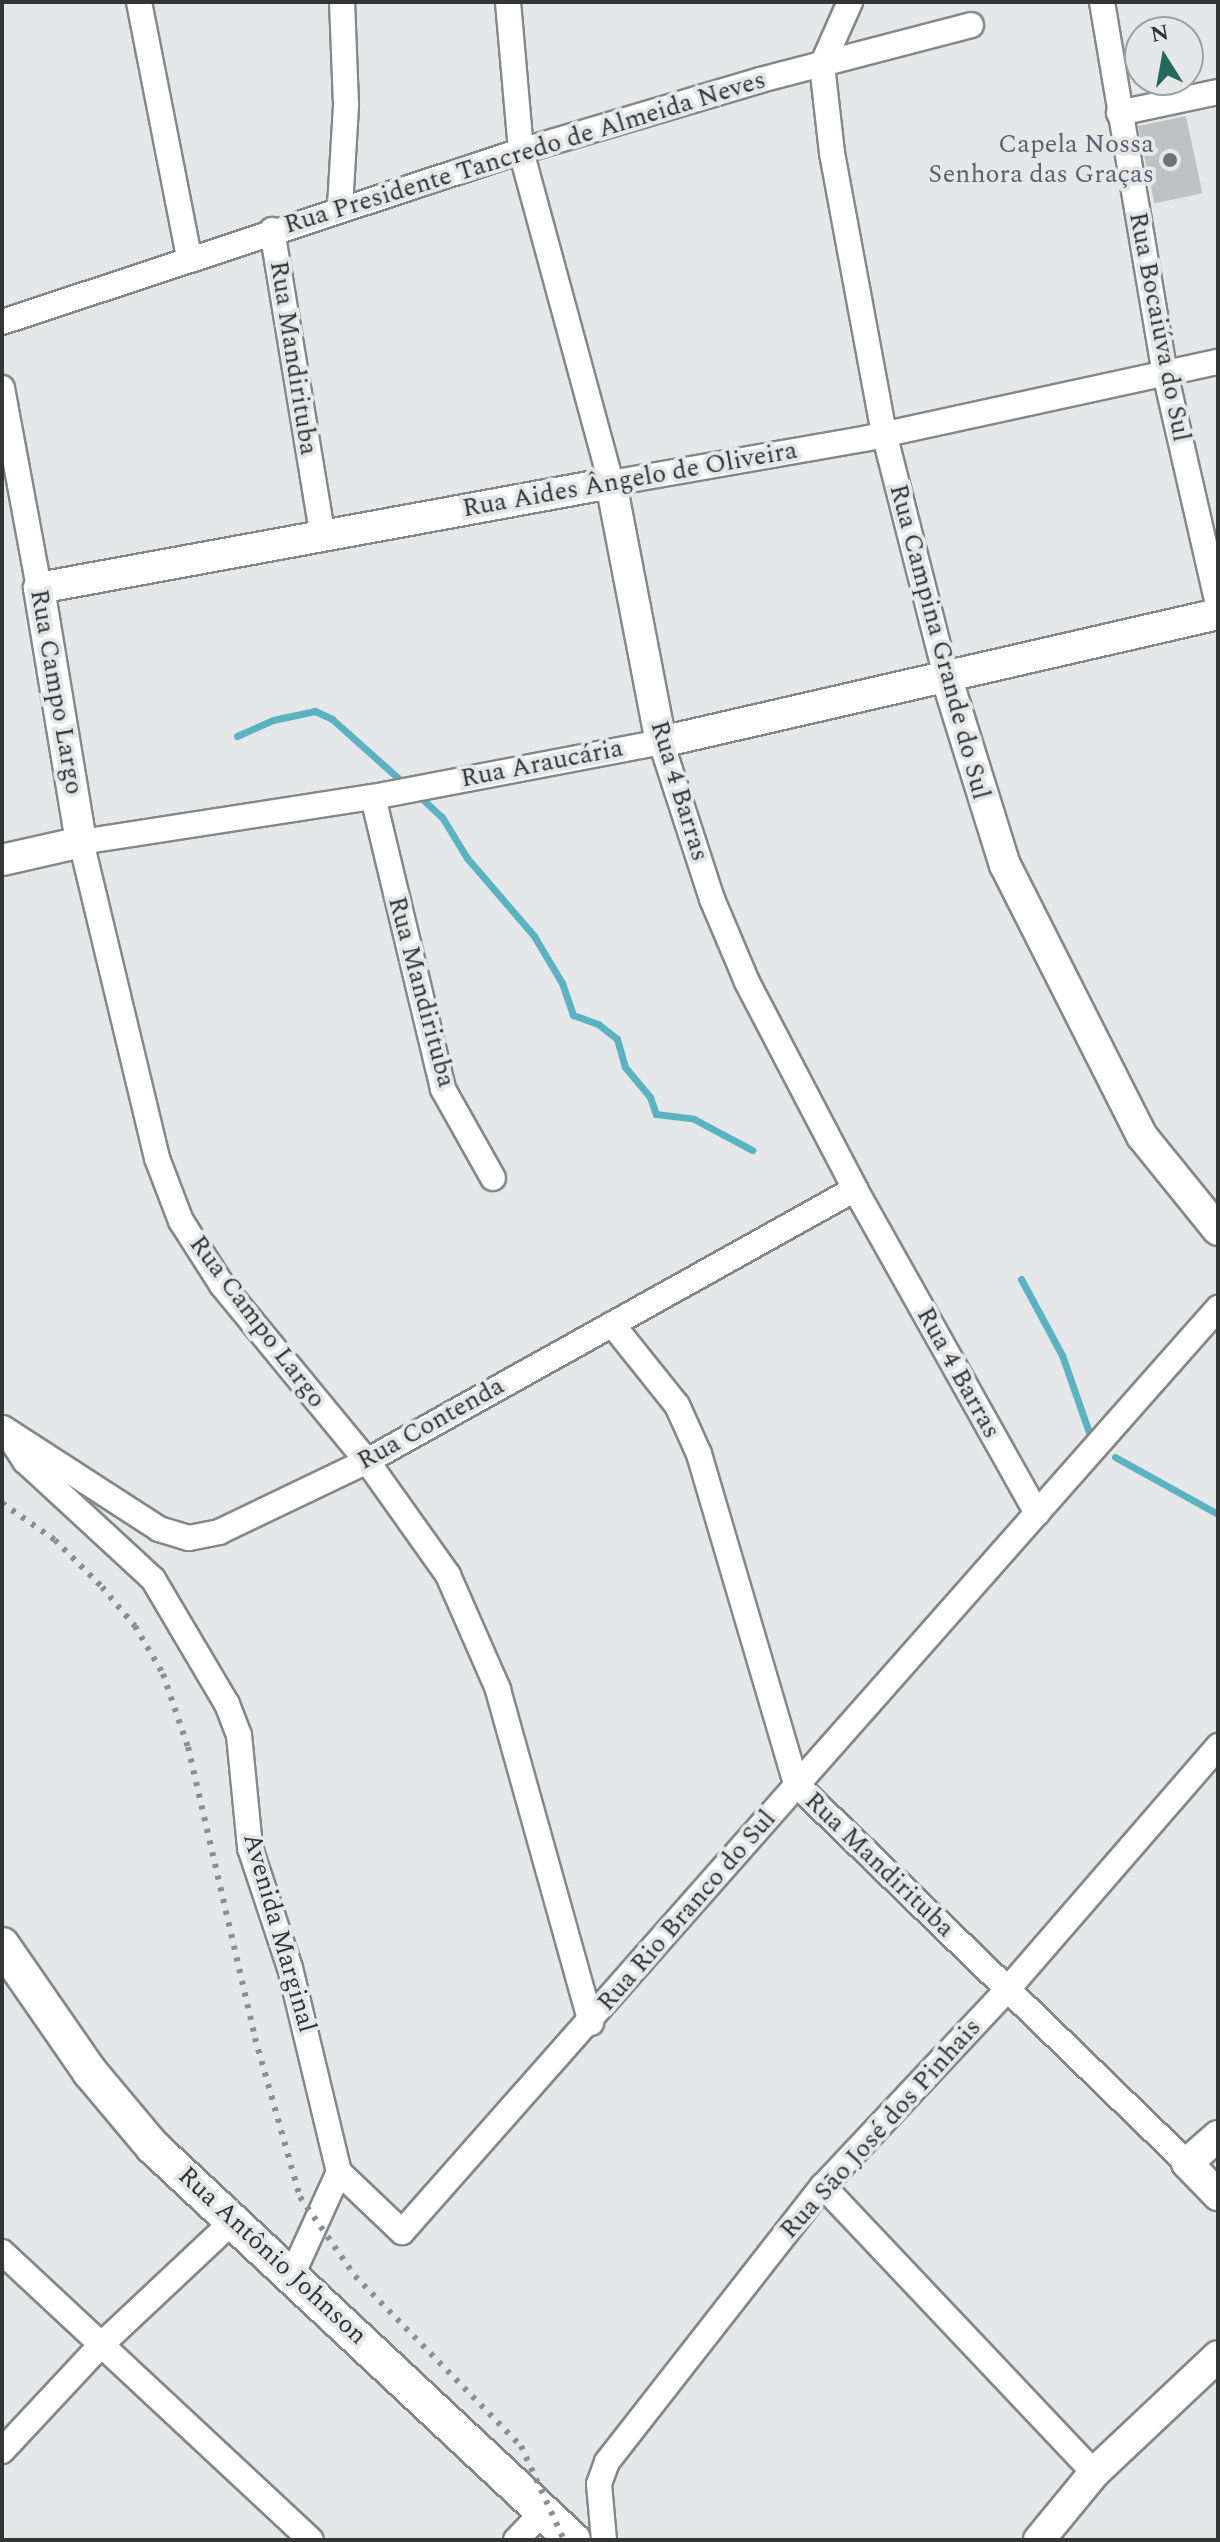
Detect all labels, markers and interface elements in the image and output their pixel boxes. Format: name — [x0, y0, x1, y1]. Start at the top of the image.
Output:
north arrow — [1124, 16, 1204, 96]
text: N — [1148, 16, 1172, 52]
street label: Rua Presidente Tancredo de Almeida Neves — [280, 65, 770, 241]
place label: Capela Nossa Senhora das Graças — [928, 129, 1154, 190]
marker: Capela Nossa Senhora das Graças — [1161, 151, 1179, 169]
street label: Rua Bocaiúva do Sul — [1121, 210, 1197, 444]
street label: Rua Mandirituba — [262, 259, 324, 457]
street label: Rua Aides Ângelo de Oliveira — [460, 435, 800, 525]
street label: Rua Campina Grande do Sul — [882, 481, 996, 803]
street label: Rua Campo Largo — [23, 587, 89, 797]
street label: Rua 4 Barras — [643, 717, 715, 865]
street label: Rua Araucária — [458, 733, 626, 795]
street label: Rua Mandirituba — [381, 893, 461, 1091]
street label: Rua Campo Largo — [182, 1230, 332, 1414]
street label: Rua 4 Barras — [909, 1302, 1007, 1444]
street label: Rua Contenda — [352, 1371, 510, 1477]
street label: Rua Mandirituba — [798, 1786, 960, 1944]
street label: Rua Rio Branco do Sul — [591, 1804, 783, 2018]
street label: Avenida Marginal — [236, 1830, 322, 2036]
street label: Rua São José dos Pinhais — [774, 2012, 988, 2246]
street label: Rua Antônio Johnson — [171, 2160, 373, 2352]

